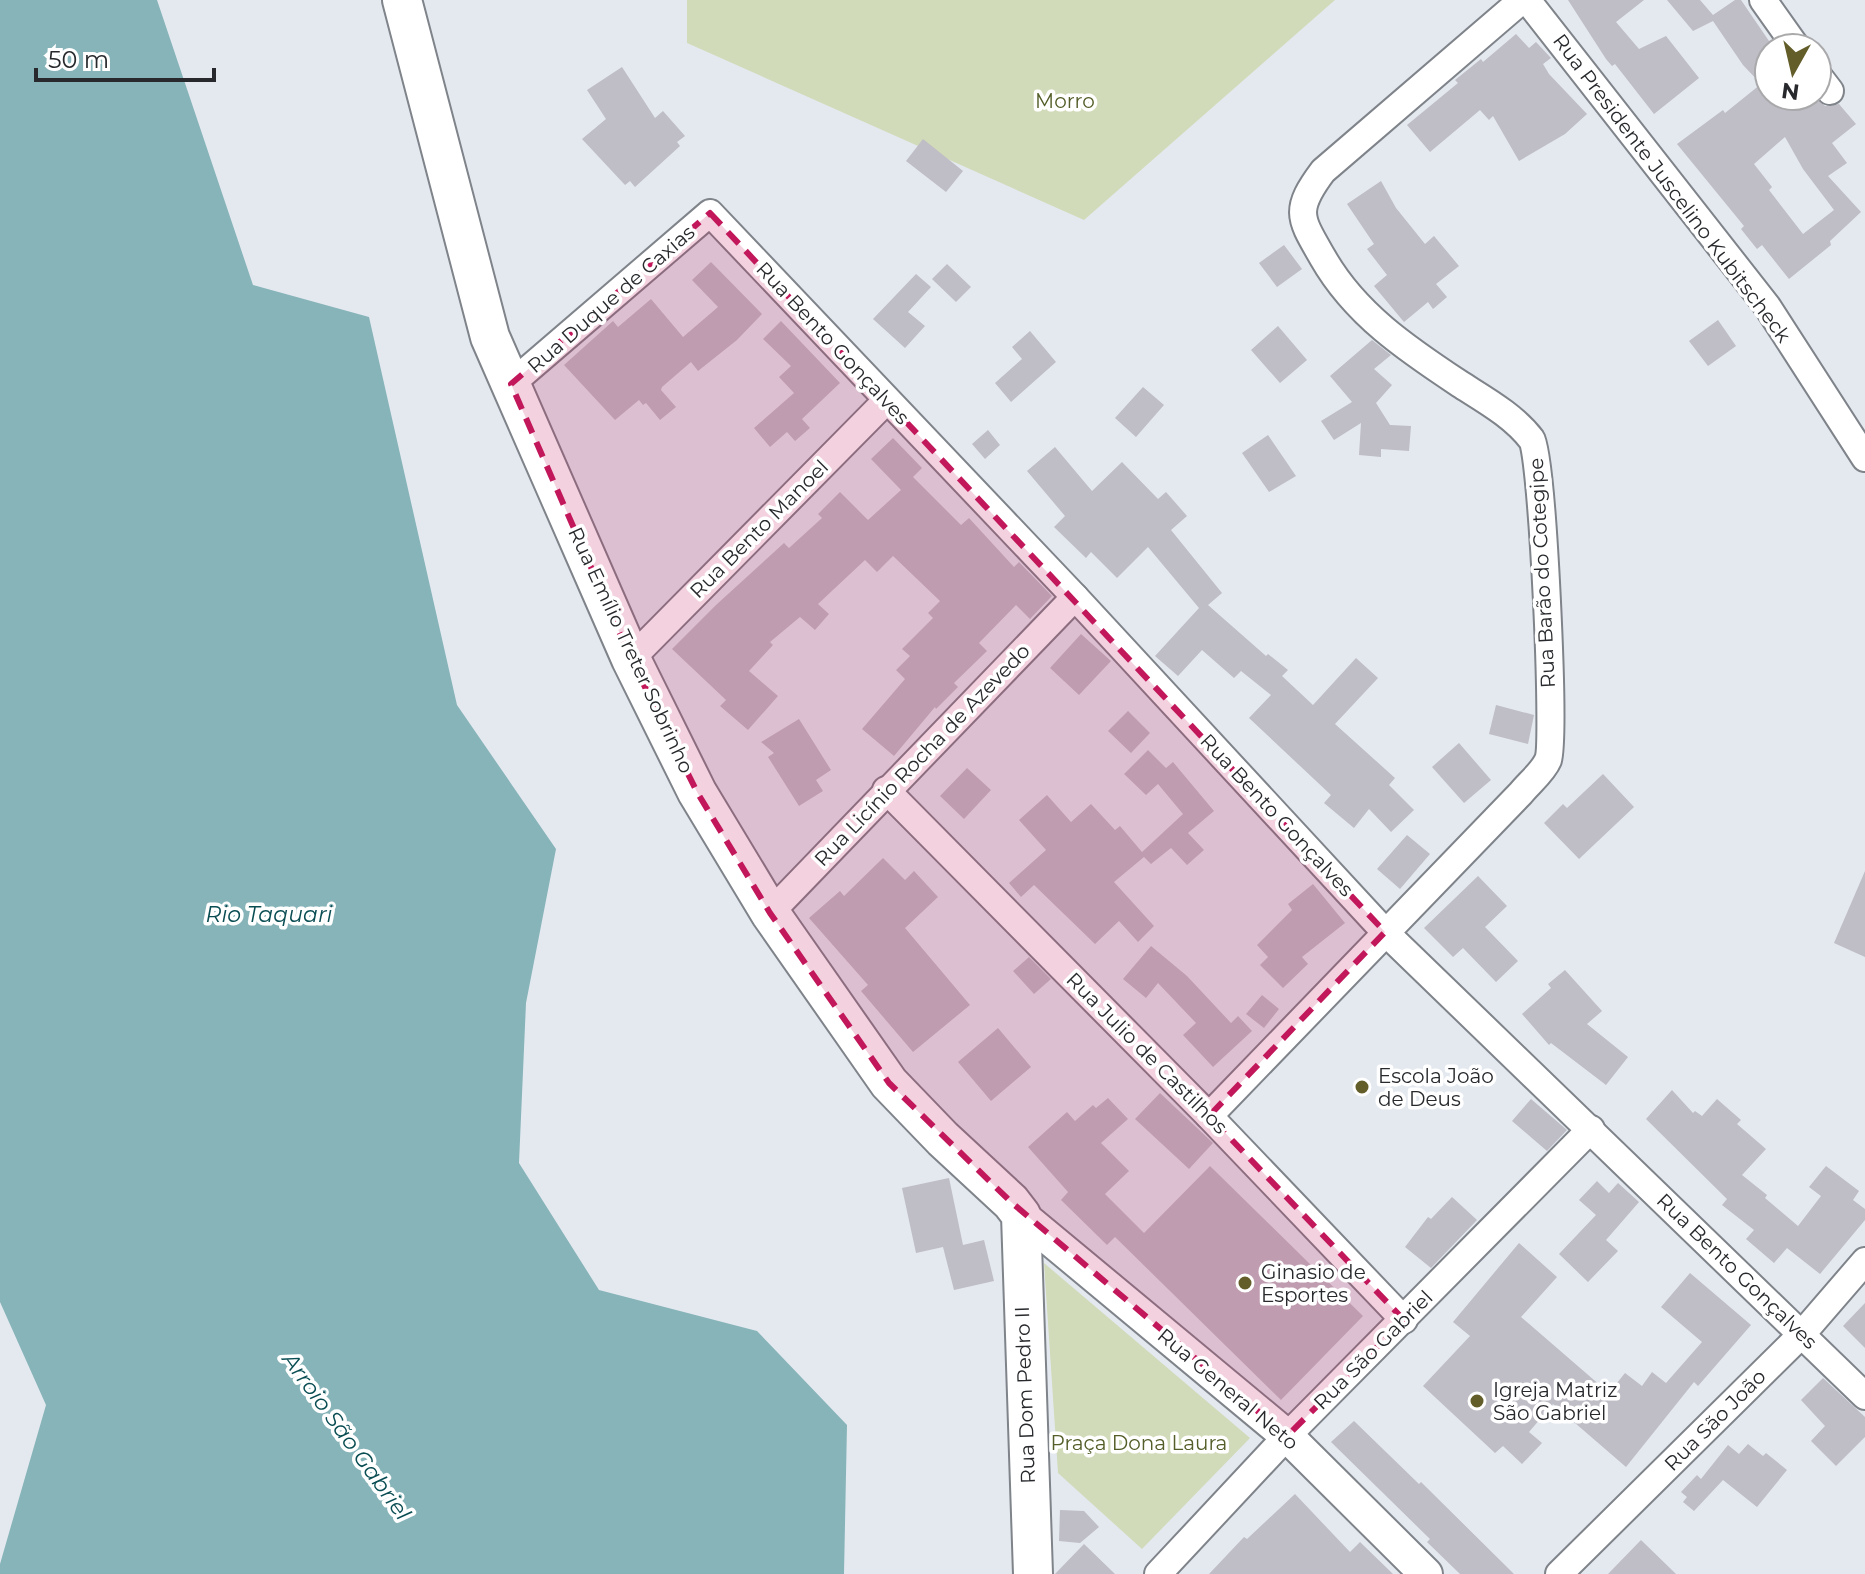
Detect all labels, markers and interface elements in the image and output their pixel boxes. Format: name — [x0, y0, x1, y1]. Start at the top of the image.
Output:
street label: Rua Presidente Juscelino Kubitscheck — [1548, 29, 1796, 347]
scale bar — [36, 32, 214, 82]
north arrow — [1753, 32, 1833, 112]
text: 50 m — [48, 45, 109, 74]
text: N — [1780, 77, 1801, 106]
park label: Morro — [1035, 89, 1095, 113]
street label: Rua Duque de Caxias — [523, 220, 700, 378]
street label: Rua Bento Gonçalves — [751, 257, 915, 429]
street label: Rua Bento Manoel — [685, 455, 833, 603]
street label: Rua Barão do Cotegipe — [1524, 457, 1560, 689]
street label: Rua Emílio Treter Sobrinho — [563, 523, 699, 777]
street label: Rua Licínio Rocha de Azevedo — [809, 639, 1035, 871]
street label: Rua Bento Gonçalves — [1195, 729, 1359, 901]
water label: Rio Taquari — [206, 901, 333, 928]
street label: Rua Julio de Castilhos — [1061, 967, 1233, 1139]
place label: Escola João de Deus — [1378, 1064, 1494, 1111]
marker: Escola João de Deus — [1353, 1078, 1371, 1096]
street label: Rua Bento Gonçalves — [1652, 1188, 1822, 1354]
place label: Ginasio de Esportes — [1261, 1260, 1366, 1307]
marker: Ginasio de Esportes — [1236, 1274, 1254, 1292]
street label: Rua São Gabriel — [1309, 1286, 1437, 1414]
street label: Rua Dom Pedro II — [1010, 1306, 1040, 1484]
street label: Rua General Neto — [1153, 1323, 1303, 1455]
water label: Arroio São Gabriel — [275, 1345, 417, 1526]
street label: Rua São João — [1659, 1364, 1771, 1476]
place label: Igreja Matriz São Gabriel — [1493, 1378, 1617, 1425]
marker: Igreja Matriz São Gabriel — [1468, 1392, 1486, 1410]
park label: Praça Dona Laura — [1051, 1431, 1227, 1455]

